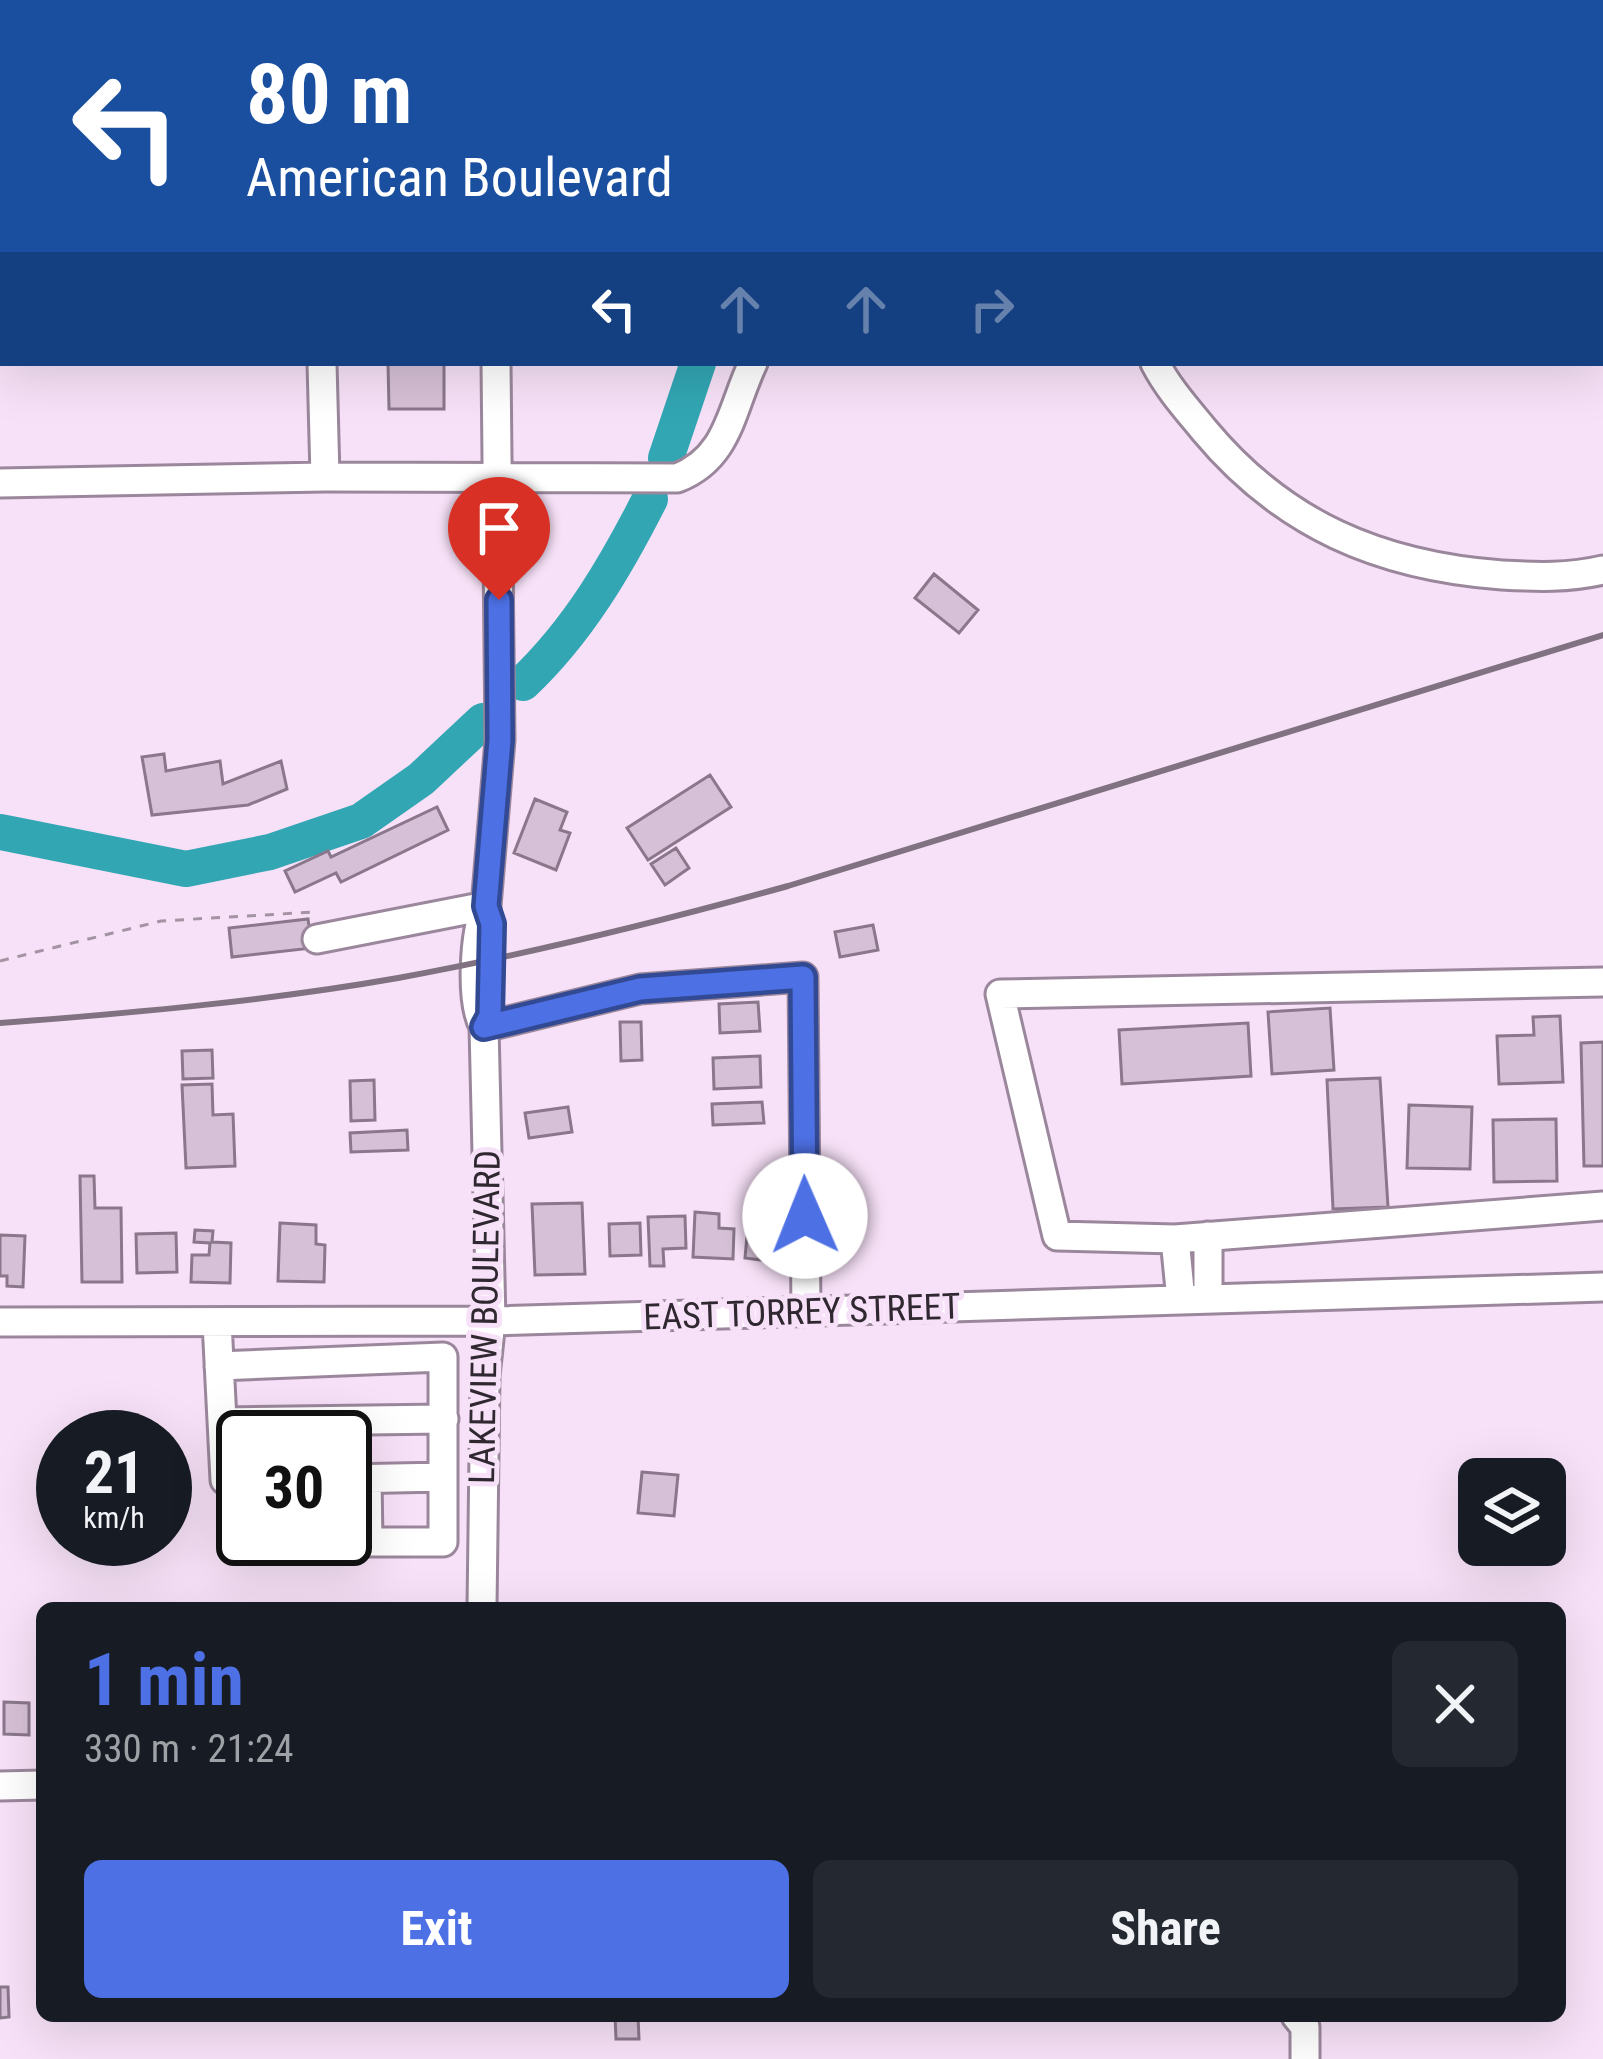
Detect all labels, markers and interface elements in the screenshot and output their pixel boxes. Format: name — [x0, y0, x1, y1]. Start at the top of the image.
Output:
text: 80 m — [246, 45, 413, 144]
icon: left — [48, 48, 204, 204]
text: American Boulevard — [246, 146, 673, 209]
icon: left — [581, 276, 647, 342]
icon: ahead — [707, 276, 773, 342]
icon: ahead — [833, 276, 899, 342]
icon: right — [959, 276, 1025, 342]
pin — [448, 477, 550, 600]
icon: arrive — [466, 495, 532, 561]
street label: LAKEVIEW BOULEVARD — [461, 1150, 509, 1484]
position arrow — [742, 1153, 868, 1279]
street label: EAST TORREY STREET — [643, 1285, 961, 1339]
speed limit sign: 30 — [216, 1410, 372, 1566]
text: 21 — [84, 1437, 144, 1508]
map controls — [1458, 1458, 1566, 1566]
button: layers — [1458, 1458, 1566, 1566]
text: km/h — [83, 1500, 145, 1535]
text: 1 min — [84, 1638, 244, 1723]
button: close — [1392, 1641, 1518, 1767]
text: 330 m · 21:24 — [84, 1726, 294, 1772]
button: Exit — [84, 1860, 789, 1998]
button: Share — [813, 1860, 1518, 1998]

